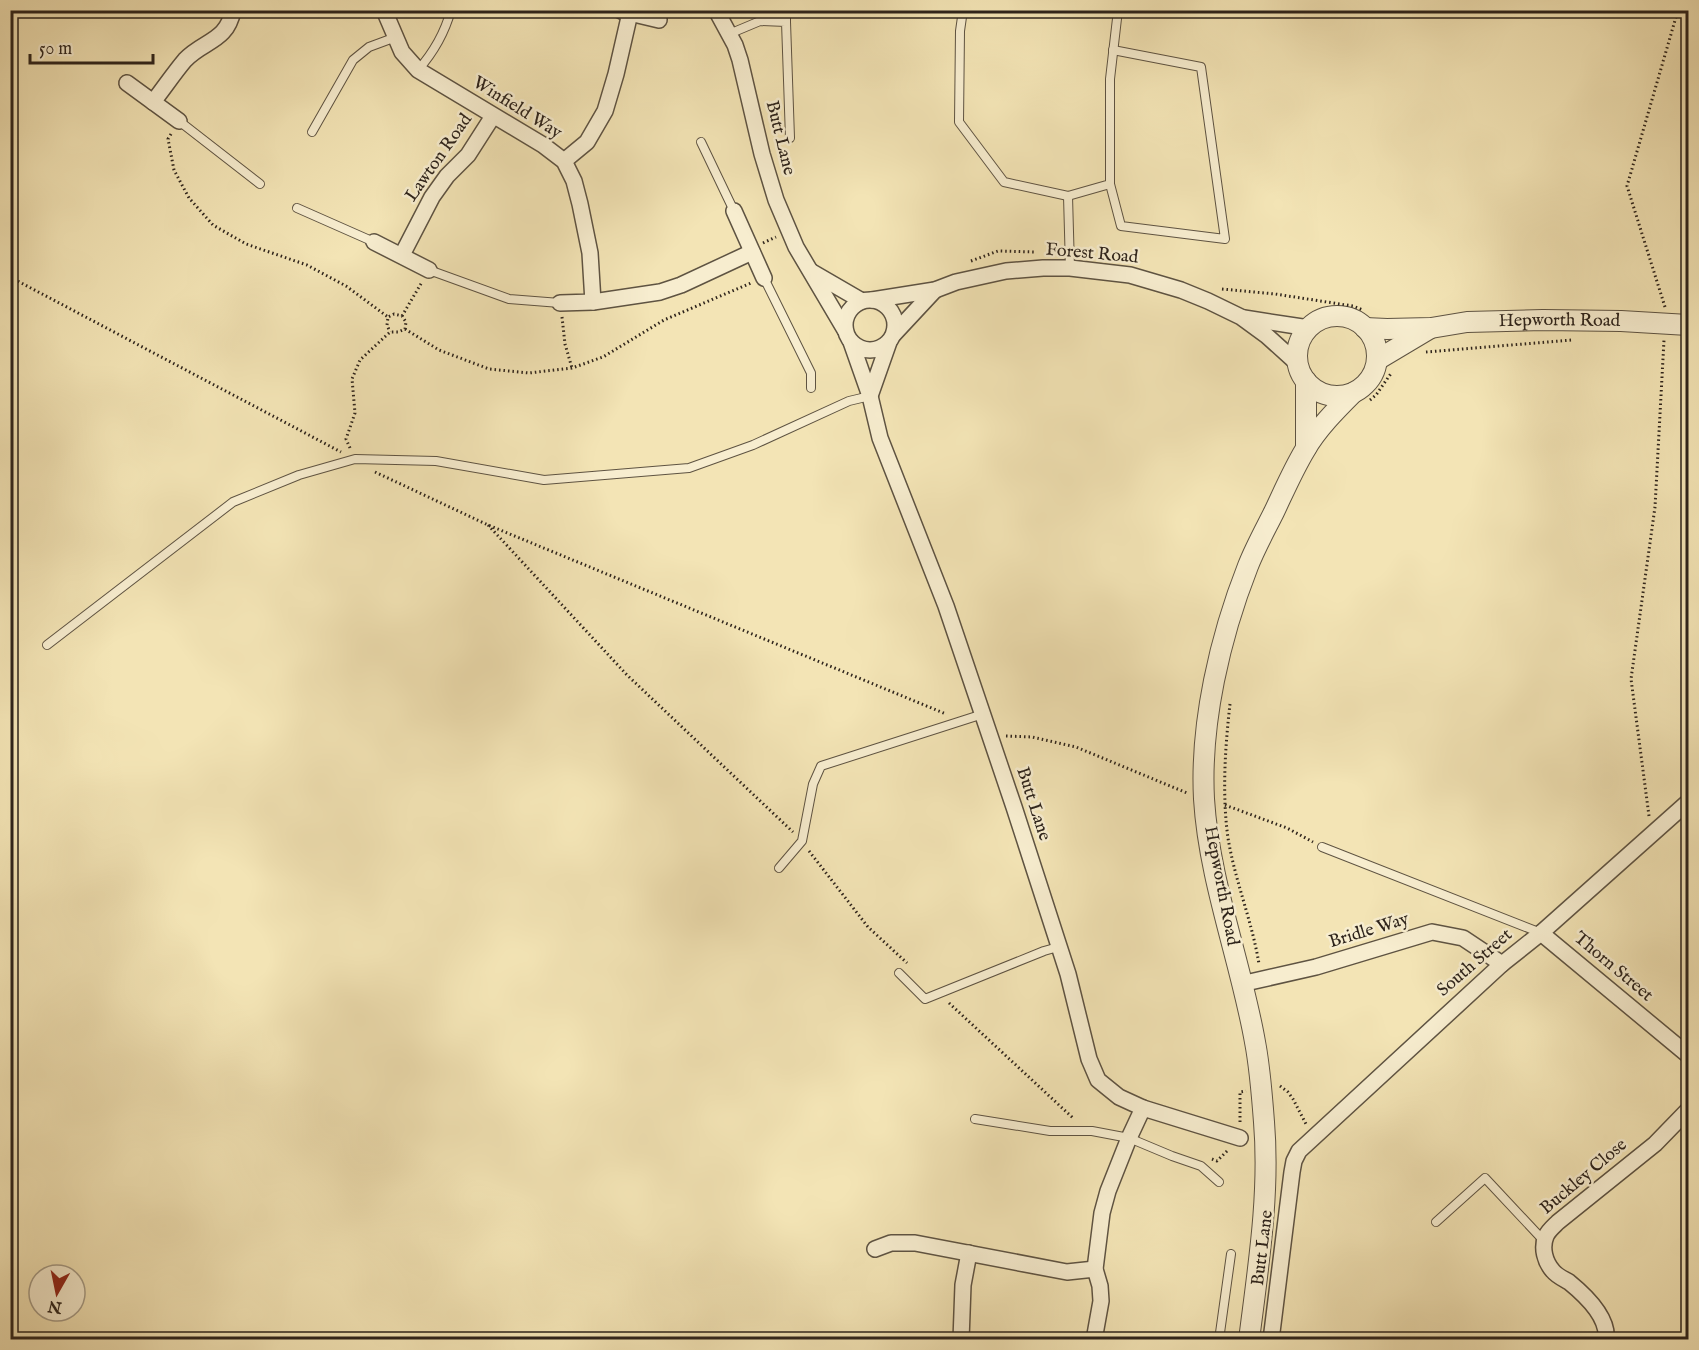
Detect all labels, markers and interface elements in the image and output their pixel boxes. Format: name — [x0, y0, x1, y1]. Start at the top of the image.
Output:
scale bar — [30, 27, 153, 65]
text: 50 m — [39, 38, 72, 61]
street label: Winfield Way — [468, 71, 566, 145]
street label: Butt Lane — [760, 98, 800, 178]
street label: Lawton Road — [400, 109, 478, 206]
street label: Forest Road — [1045, 238, 1140, 270]
street label: Hepworth Road — [1498, 308, 1621, 333]
street label: Butt Lane — [1010, 764, 1056, 844]
street label: Hepworth Road — [1198, 824, 1244, 948]
street label: Bridle Way — [1326, 908, 1412, 954]
street label: South Street — [1433, 924, 1517, 1002]
street label: Thorn Street — [1568, 927, 1658, 1007]
street label: Buckley Close — [1536, 1134, 1632, 1220]
street label: Butt Lane — [1247, 1209, 1279, 1287]
north arrow — [27, 1263, 87, 1323]
text: N — [46, 1295, 64, 1317]

